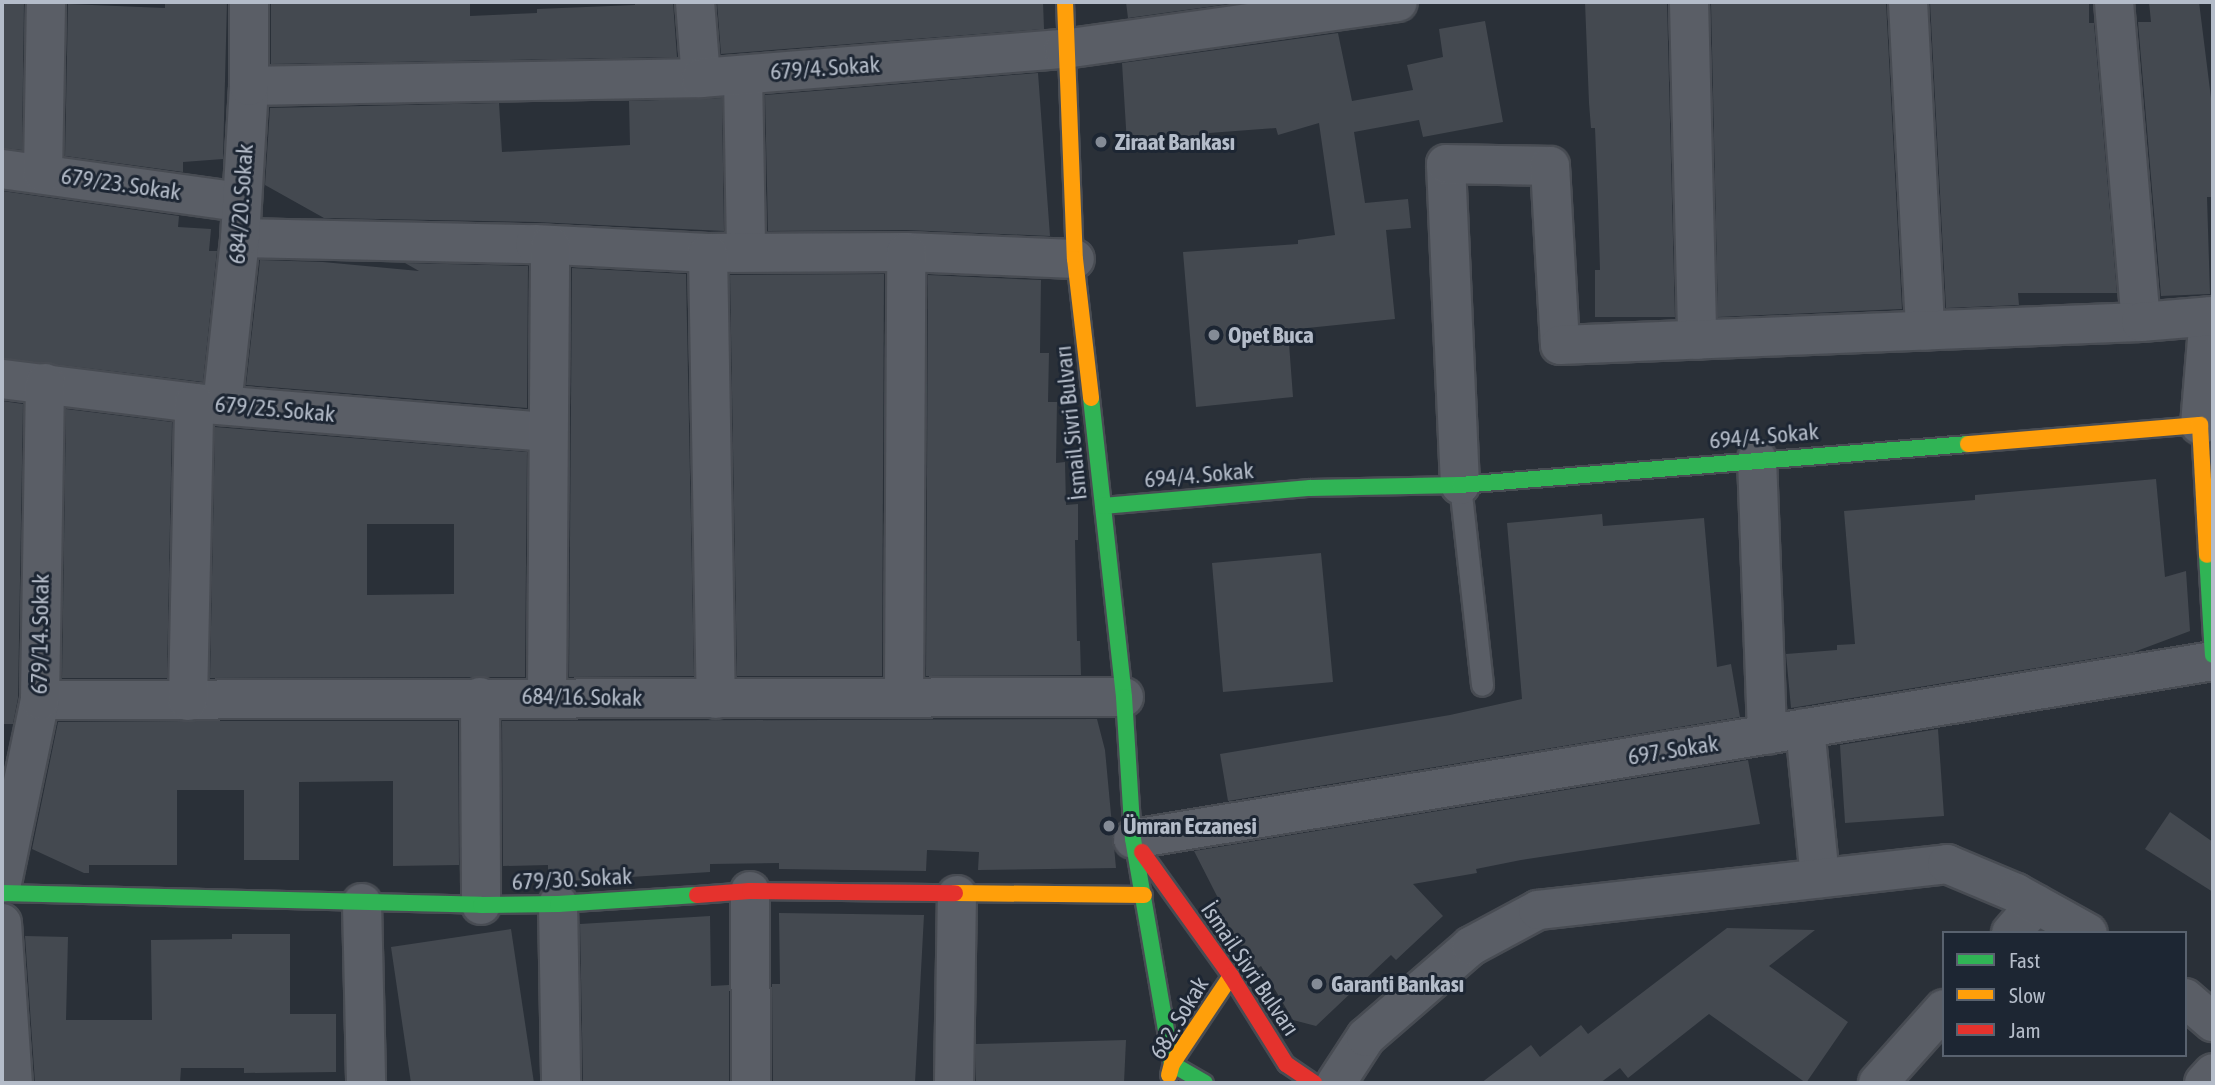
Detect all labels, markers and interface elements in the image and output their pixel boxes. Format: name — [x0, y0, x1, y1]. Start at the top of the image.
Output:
street label: 679/4. Sokak — [769, 50, 881, 86]
place label: Ziraat Bankası — [1115, 128, 1235, 156]
marker: Ziraat Bankası — [1093, 134, 1109, 150]
street label: 684/20. Sokak — [223, 143, 259, 265]
street label: 679/23. Sokak — [59, 162, 183, 206]
place label: Opet Buca — [1228, 321, 1314, 349]
marker: Opet Buca — [1206, 327, 1222, 343]
street label: İsmail Sivri Bulvarı — [1049, 344, 1093, 502]
street label: 679/25. Sokak — [214, 390, 336, 428]
street label: 694/4. Sokak — [1708, 417, 1820, 455]
street label: 694/4. Sokak — [1143, 456, 1255, 494]
street label: 679/14. Sokak — [25, 574, 55, 694]
street label: 684/16. Sokak — [522, 682, 642, 712]
street label: 697. Sokak — [1626, 729, 1720, 771]
place label: Ümran Eczanesi — [1123, 812, 1257, 840]
marker: Ümran Eczanesi — [1101, 818, 1117, 834]
street label: 679/30. Sokak — [511, 862, 633, 896]
street label: İsmail Sivri Bulvarı — [1195, 897, 1305, 1041]
legend — [1942, 931, 2187, 1057]
text: Fast — [2009, 948, 2040, 972]
place label: Garanti Bankası — [1331, 970, 1464, 998]
street label: 682. Sokak — [1144, 972, 1214, 1064]
marker: Garanti Bankası — [1309, 976, 1325, 992]
text: Slow — [2009, 983, 2045, 1007]
text: Jam — [2009, 1018, 2041, 1042]

